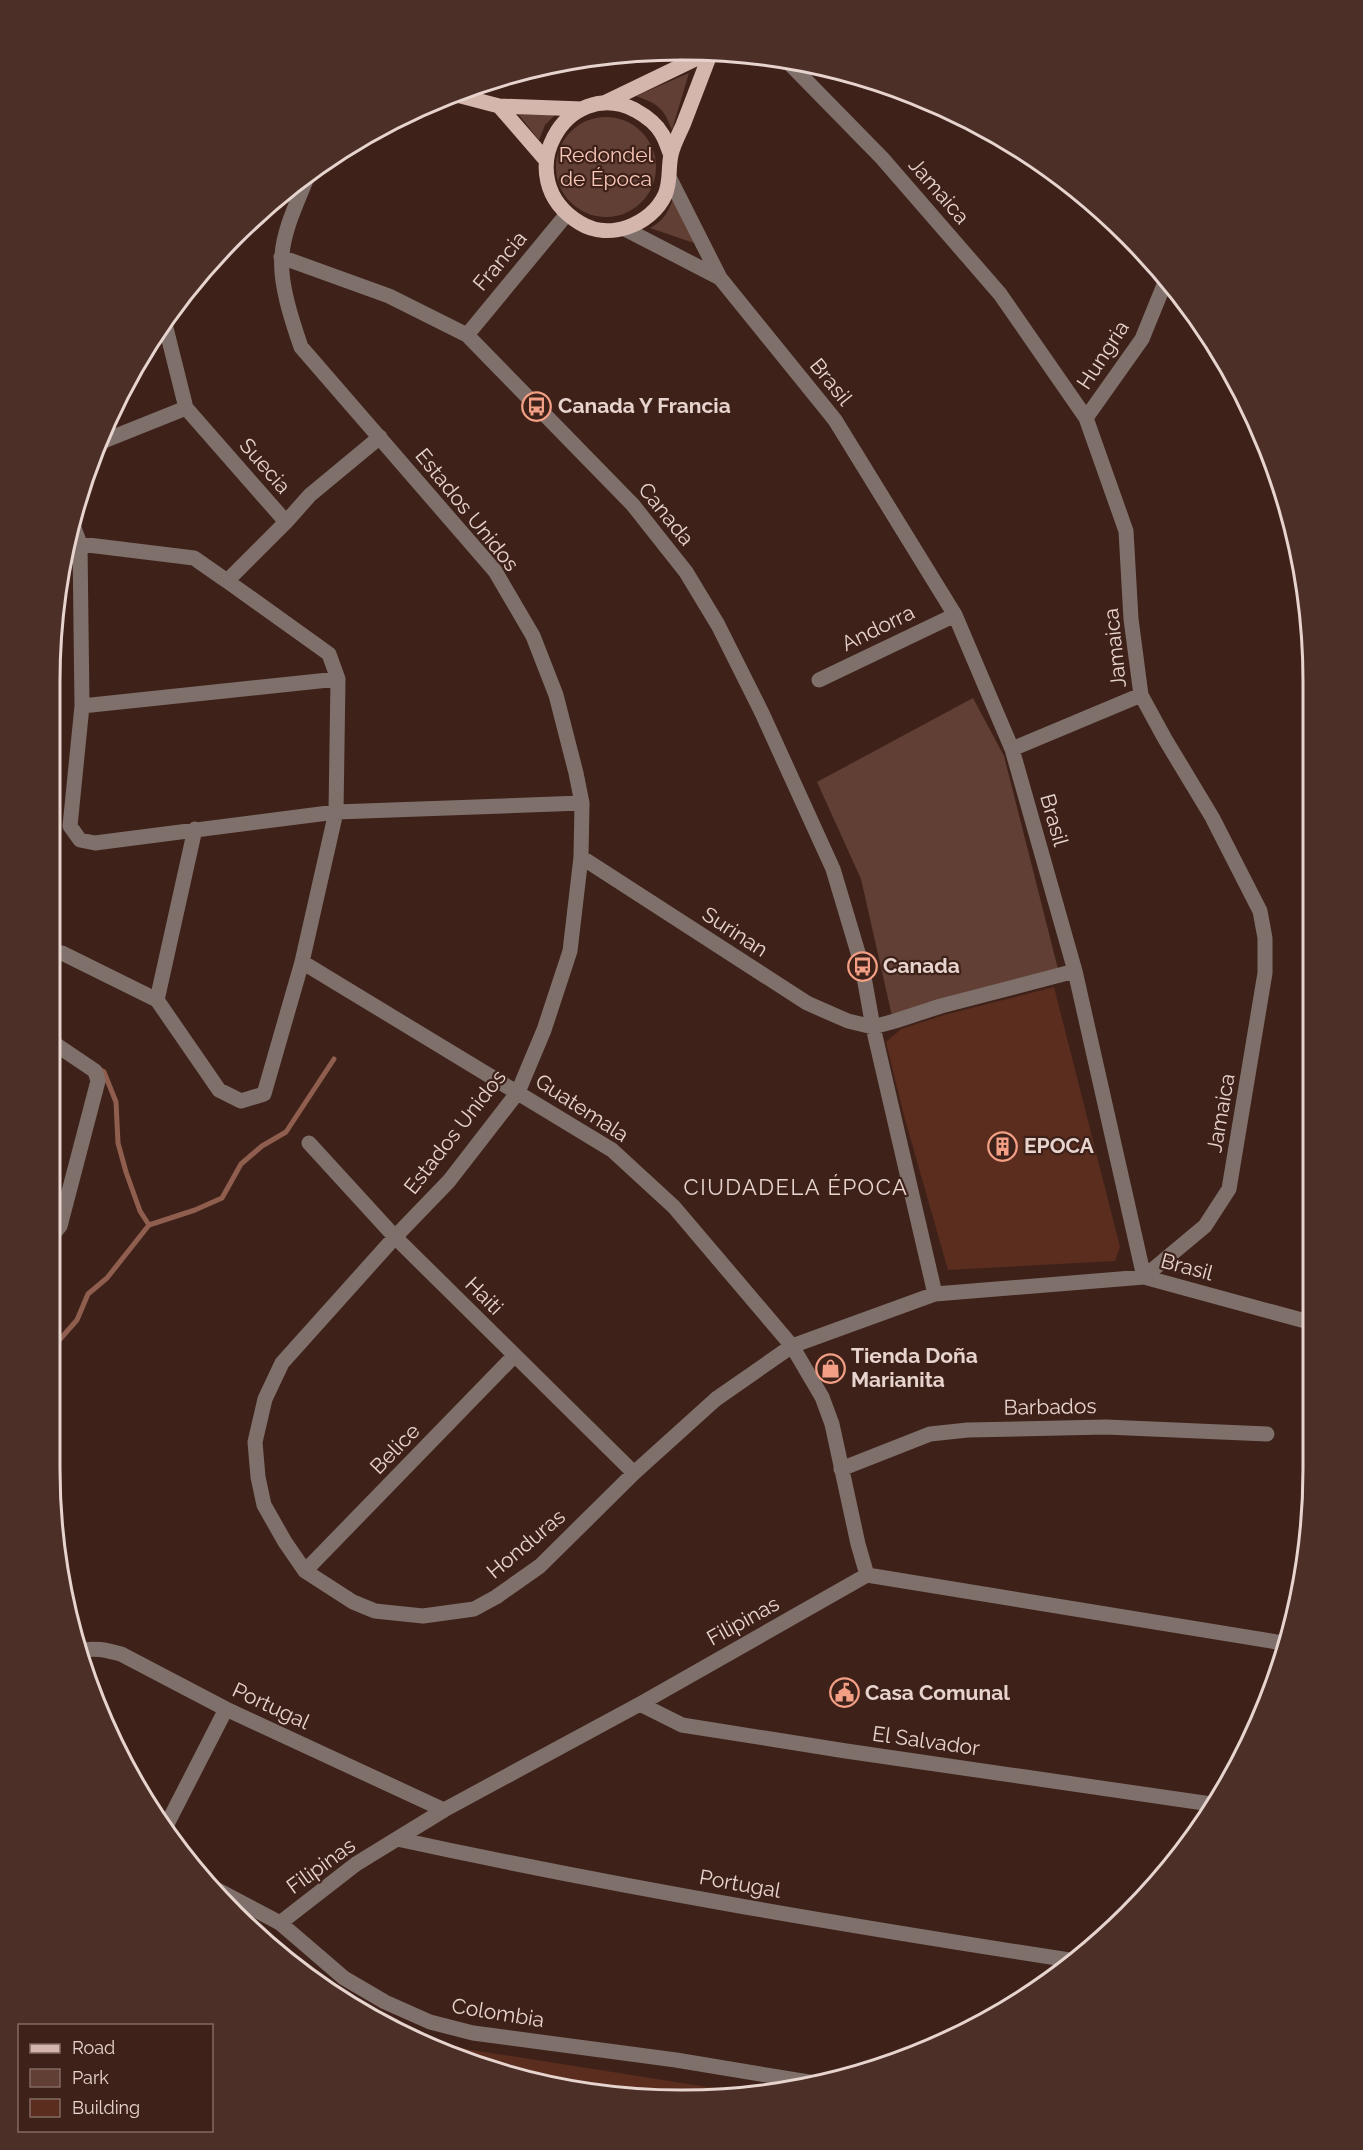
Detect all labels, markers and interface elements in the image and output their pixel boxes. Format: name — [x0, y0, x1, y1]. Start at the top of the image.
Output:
park label: Redondel de Época — [559, 142, 654, 191]
street label: Jamaica — [904, 152, 975, 229]
street label: Francia — [467, 226, 532, 296]
street label: Hungria — [1071, 316, 1134, 394]
street label: Brasil — [805, 353, 858, 410]
bus stop icon: Canada Y Francia — [521, 390, 553, 422]
place label: Canada Y Francia — [558, 393, 731, 418]
street label: Suecia — [235, 433, 296, 498]
street label: Estados Unidos — [410, 443, 525, 576]
street label: Canada — [633, 477, 699, 550]
street label: Andorra — [837, 599, 918, 656]
street label: Jamaica — [1098, 607, 1131, 689]
street label: Brasil — [1035, 791, 1074, 849]
street label: Surinan — [698, 901, 773, 962]
bus stop icon: Canada — [846, 950, 878, 982]
place label: Canada — [883, 953, 960, 978]
street label: Estados Unidos — [398, 1065, 511, 1199]
street label: Guatemala — [531, 1068, 634, 1147]
street label: Jamaica — [1201, 1072, 1240, 1154]
building icon: EPOCA — [987, 1130, 1019, 1162]
place label: EPOCA — [1024, 1133, 1095, 1158]
district label: CIUDADELA ÉPOCA — [684, 1174, 908, 1200]
street label: Brasil — [1158, 1248, 1216, 1286]
street label: Haiti — [460, 1272, 508, 1320]
place label: Tienda Doña Marianita — [851, 1343, 978, 1392]
shop icon: Tienda Doña Marianita — [814, 1352, 846, 1384]
street label: Barbados — [1003, 1393, 1097, 1420]
street label: Belice — [365, 1418, 425, 1479]
street label: Honduras — [481, 1504, 570, 1584]
street label: Filipinas — [702, 1591, 783, 1651]
street label: Portugal — [229, 1677, 314, 1734]
public building icon: Casa Comunal — [828, 1677, 860, 1709]
place label: Casa Comunal — [865, 1680, 1010, 1705]
street label: El Salvador — [871, 1721, 982, 1760]
street label: Filipinas — [282, 1832, 360, 1899]
street label: Portugal — [697, 1864, 783, 1903]
street label: Colombia — [450, 1993, 546, 2032]
legend — [18, 2024, 213, 2132]
text: Road — [72, 2037, 115, 2058]
text: Park — [72, 2067, 109, 2088]
text: Building — [72, 2097, 140, 2118]

